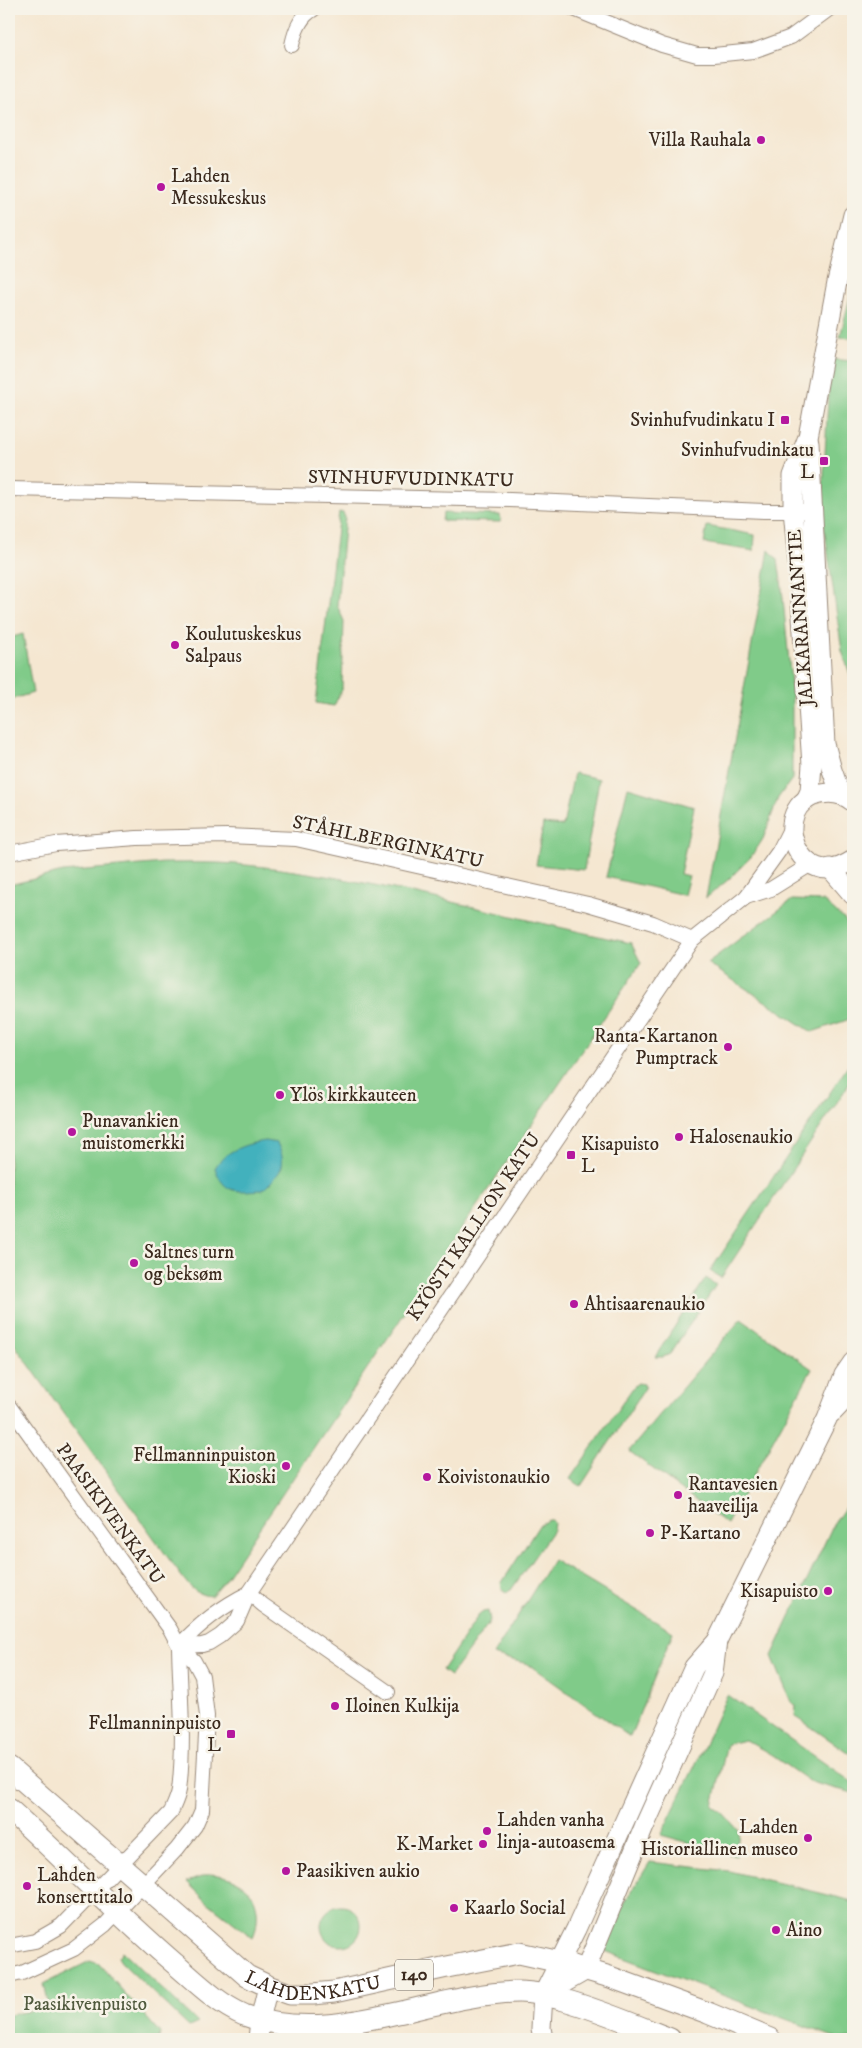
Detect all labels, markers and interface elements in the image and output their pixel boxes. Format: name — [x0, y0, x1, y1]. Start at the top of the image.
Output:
place label: Villa Rauhala — [648, 129, 751, 152]
marker: Villa Rauhala — [755, 134, 767, 146]
place label: Lahden Messukeskus — [171, 165, 266, 210]
marker: Lahden Messukeskus — [155, 181, 167, 193]
place label: Svinhufvudinkatu I — [630, 409, 775, 432]
marker: Svinhufvudinkatu I — [779, 414, 791, 426]
place label: Svinhufvudinkatu L — [681, 439, 814, 484]
marker: Svinhufvudinkatu L — [818, 455, 830, 467]
street label: SVINHUFVUDINKATU — [308, 466, 514, 492]
street label: JALKARANNANTIE — [783, 529, 819, 709]
place label: Koulutuskeskus Salpaus — [185, 623, 301, 668]
marker: Koulutuskeskus Salpaus — [169, 639, 181, 651]
street label: STÅHLBERGINKATU — [291, 809, 486, 874]
place label: Ranta-Kartanon Pumptrack — [594, 1025, 719, 1070]
marker: Ranta-Kartanon Pumptrack — [722, 1041, 734, 1053]
place label: Ylös kirkkauteen — [290, 1084, 417, 1107]
marker: Ylös kirkkauteen — [274, 1089, 286, 1101]
place label: Punavankien muistomerkki — [82, 1110, 185, 1155]
marker: Punavankien muistomerkki — [66, 1126, 78, 1138]
place label: Halosenaukio — [689, 1126, 793, 1149]
street label: KYÖSTI KALLION KATU — [402, 1128, 546, 1325]
marker: Halosenaukio — [673, 1131, 685, 1143]
place label: Kisapuisto L — [581, 1133, 659, 1178]
marker: Kisapuisto L — [565, 1149, 577, 1161]
place label: Saltnes turn og beksøm — [144, 1241, 234, 1286]
marker: Saltnes turn og beksøm — [128, 1257, 140, 1269]
place label: Ahtisaarenaukio — [584, 1293, 705, 1316]
marker: Ahtisaarenaukio — [568, 1298, 580, 1310]
street label: PAASIKIVENKATU — [51, 1439, 169, 1589]
place label: Fellmanninpuiston Kioski — [133, 1444, 276, 1489]
marker: Fellmanninpuiston Kioski — [280, 1460, 292, 1472]
place label: Koivistonaukio — [437, 1466, 550, 1489]
marker: Koivistonaukio — [421, 1471, 433, 1483]
place label: Rantavesien haaveilija — [688, 1473, 778, 1518]
marker: Rantavesien haaveilija — [672, 1489, 684, 1501]
place label: P-Kartano — [660, 1522, 741, 1545]
marker: P-Kartano — [644, 1527, 656, 1539]
place label: Kisapuisto — [740, 1580, 818, 1603]
marker: Kisapuisto — [822, 1585, 834, 1597]
place label: Iloinen Kulkija — [345, 1695, 459, 1718]
marker: Iloinen Kulkija — [329, 1700, 341, 1712]
place label: Fellmanninpuisto L — [88, 1712, 221, 1757]
marker: Fellmanninpuisto L — [225, 1728, 237, 1740]
place label: Lahden vanha linja-autoasema — [497, 1809, 615, 1854]
place label: Lahden Historiallinen museo — [641, 1816, 798, 1861]
marker: Lahden vanha linja-autoasema — [481, 1825, 493, 1837]
marker: Lahden Historiallinen museo — [802, 1832, 814, 1844]
place label: K-Market — [396, 1833, 473, 1856]
marker: K-Market — [477, 1838, 489, 1850]
place label: Paasikiven aukio — [296, 1860, 420, 1883]
place label: Lahden konserttitalo — [37, 1864, 133, 1909]
marker: Paasikiven aukio — [280, 1865, 292, 1877]
marker: Lahden konserttitalo — [21, 1880, 33, 1892]
place label: Kaarlo Social — [464, 1897, 566, 1920]
marker: Kaarlo Social — [448, 1902, 460, 1914]
place label: Aino — [786, 1919, 822, 1942]
marker: Aino — [770, 1924, 782, 1936]
road number: 140 — [395, 1960, 433, 1990]
street label: LAHDENKATU — [241, 1965, 383, 2006]
park label: Paasikivenpuisto — [23, 1993, 147, 2016]

